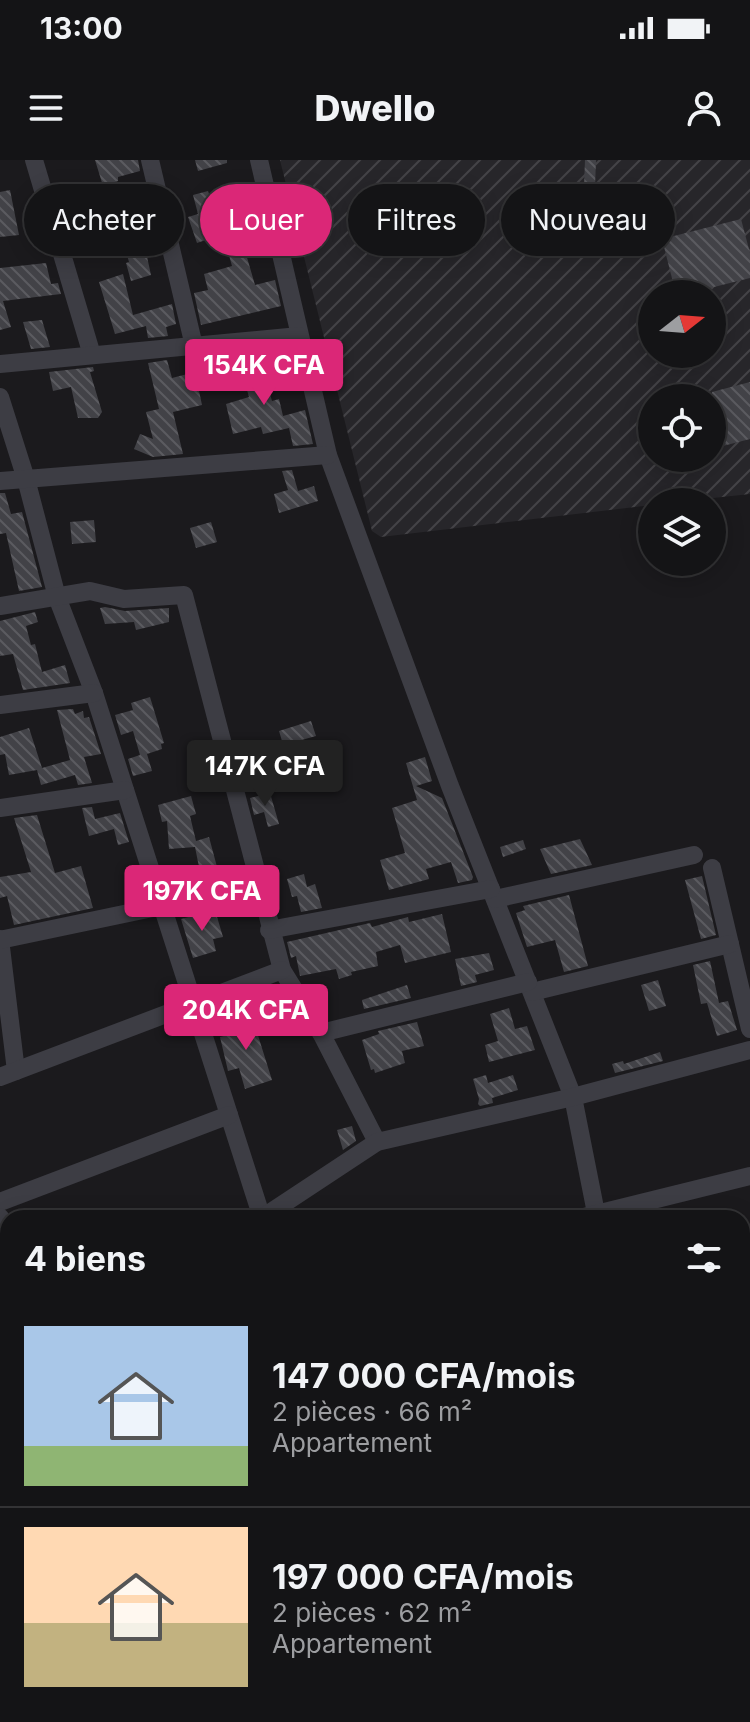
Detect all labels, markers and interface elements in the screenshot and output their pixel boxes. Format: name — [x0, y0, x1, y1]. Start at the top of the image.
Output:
text: 13:00 — [40, 10, 123, 46]
icon: menu — [24, 86, 68, 130]
text: Dwello — [315, 86, 435, 130]
icon: person — [682, 86, 726, 130]
chip: Acheter — [24, 184, 184, 256]
chip: Louer — [200, 184, 332, 256]
chip: Filtres — [348, 184, 485, 256]
chip: Nouveau — [501, 184, 675, 256]
north arrow — [638, 280, 726, 368]
map controls — [638, 280, 726, 576]
pin: 154K CFA — [181, 339, 347, 407]
text: 154K CFA — [203, 349, 325, 380]
button: locate — [638, 384, 726, 472]
button: layers — [638, 488, 726, 576]
pin: 147K CFA — [182, 740, 348, 808]
text: 147K CFA — [205, 750, 325, 781]
pin: 197K CFA — [119, 865, 285, 933]
text: 197K CFA — [142, 875, 262, 906]
pin: 204K CFA — [163, 984, 329, 1052]
text: 204K CFA — [182, 994, 310, 1025]
icon: filters — [682, 1236, 726, 1280]
text: 4 biens — [24, 1238, 146, 1279]
text: 147 000 CFA/mois — [272, 1355, 575, 1396]
icon: home — [88, 1358, 184, 1454]
text: 2 pièces · 66 m² — [272, 1396, 472, 1427]
text: Appartement — [272, 1427, 432, 1458]
text: 197 000 CFA/mois — [272, 1556, 574, 1597]
icon: home — [88, 1559, 184, 1655]
text: 2 pièces · 62 m² — [272, 1597, 472, 1628]
text: Appartement — [272, 1628, 432, 1659]

